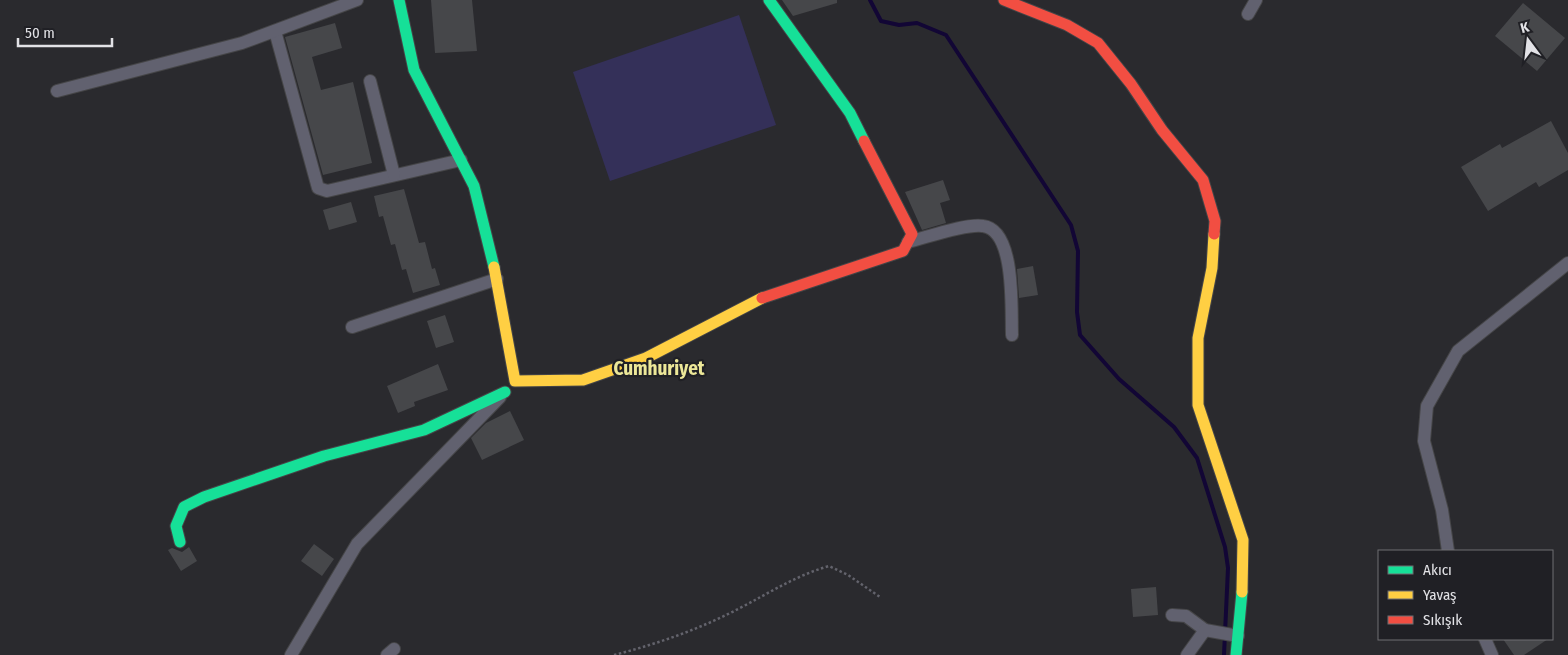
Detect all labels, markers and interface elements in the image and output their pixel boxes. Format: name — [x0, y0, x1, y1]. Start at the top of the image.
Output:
scale bar — [18, 15, 111, 47]
north arrow — [1503, 15, 1553, 65]
text: K — [1519, 18, 1532, 37]
text: 50 m — [25, 24, 55, 42]
district label: Cumhuriyet — [614, 357, 705, 380]
legend — [1378, 550, 1553, 640]
text: Akıcı — [1423, 561, 1452, 579]
text: Yavaş — [1423, 586, 1457, 604]
text: Sıkışık — [1423, 611, 1462, 629]

